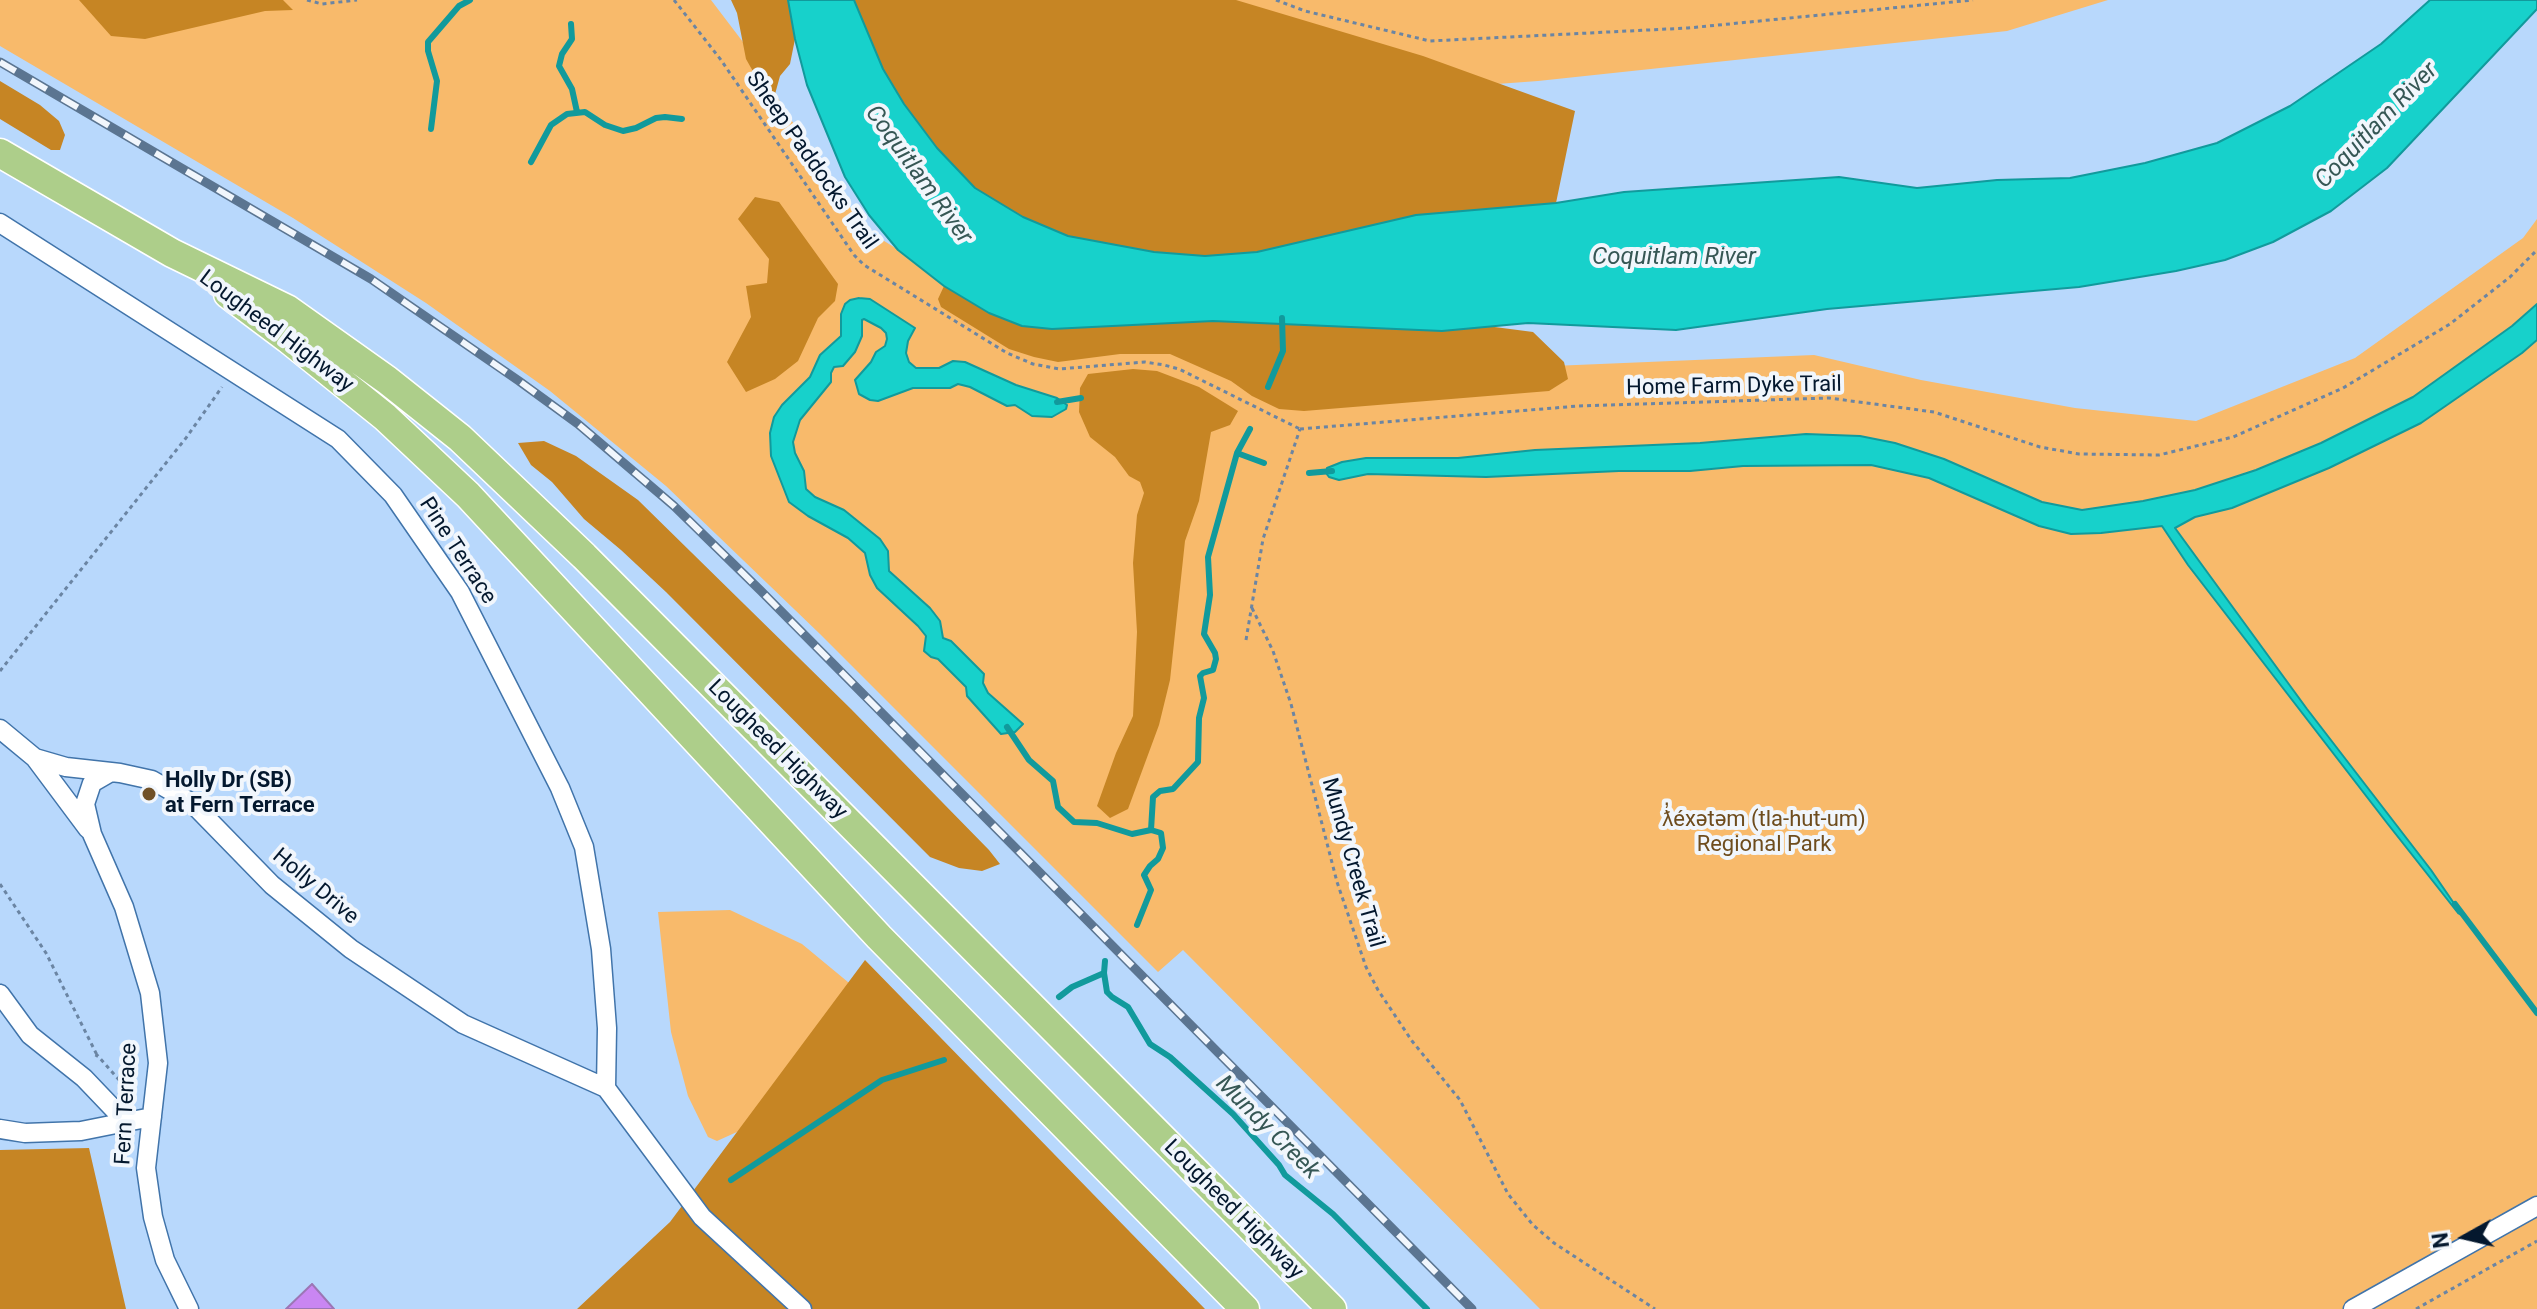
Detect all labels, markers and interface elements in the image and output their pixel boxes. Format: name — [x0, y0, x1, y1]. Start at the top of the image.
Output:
water label: Coquitlam River — [2310, 57, 2444, 195]
street label: Sheep Paddocks Trail — [740, 67, 882, 255]
water label: Coquitlam River — [858, 100, 978, 250]
water label: Coquitlam River — [1592, 244, 1756, 272]
street label: Lougheed Highway — [194, 265, 358, 399]
street label: Home Farm Dyke Trail — [1626, 372, 1842, 402]
street label: Pine Terrace — [413, 493, 501, 609]
street label: Lougheed Highway — [702, 675, 852, 825]
place label: Holly Dr (SB) at Fern Terrace — [165, 768, 315, 820]
street label: Mundy Creek Trail — [1315, 775, 1389, 951]
marker: Holly Dr (SB) at Fern Terrace — [140, 785, 158, 803]
park label: ƛ̓éxətəm (tla-hut-um) Regional Park — [1662, 807, 1866, 858]
street label: Holly Drive — [267, 843, 363, 931]
street label: Fern Terrace — [111, 1042, 143, 1166]
water label: Mundy Creek — [1209, 1070, 1325, 1186]
street label: Lougheed Highway — [1158, 1135, 1308, 1285]
north arrow — [2425, 1197, 2505, 1277]
text: N — [2427, 1231, 2454, 1250]

